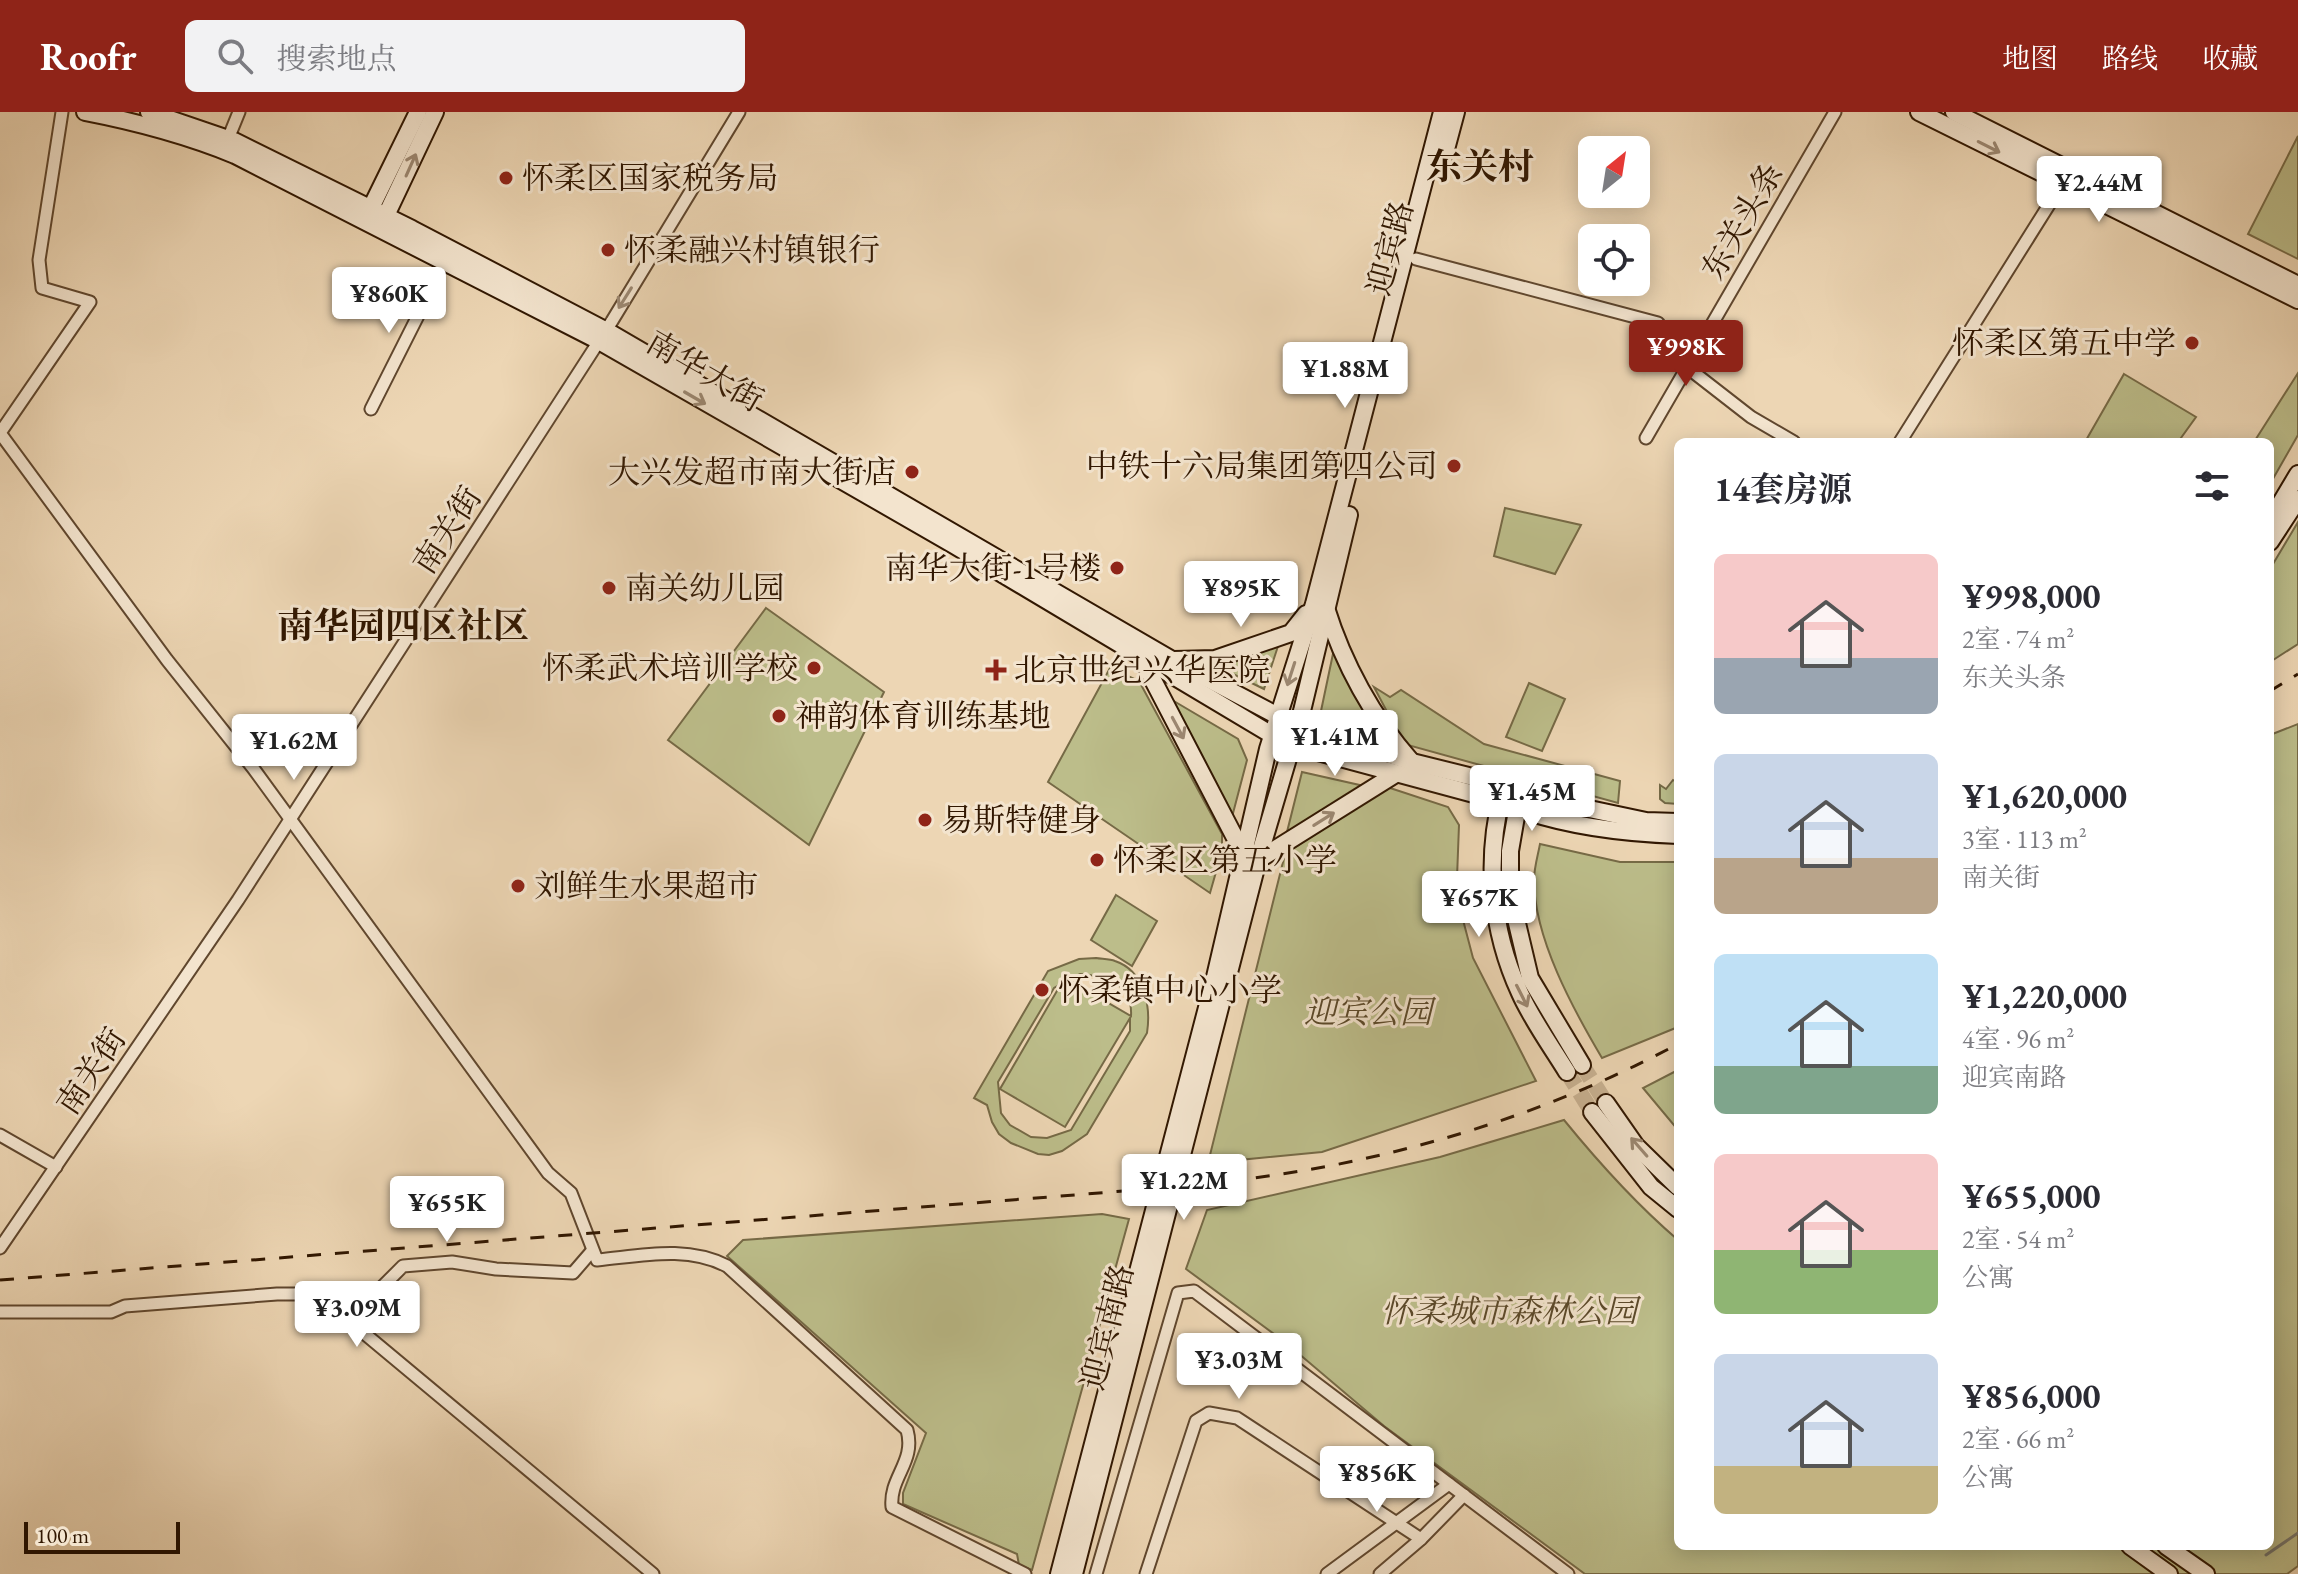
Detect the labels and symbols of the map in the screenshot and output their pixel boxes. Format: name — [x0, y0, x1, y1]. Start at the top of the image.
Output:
north arrow — [1578, 136, 1650, 208]
one-way arrow — [1976, 140, 2000, 156]
district label: 东关村 — [1426, 143, 1534, 190]
one-way arrow — [404, 153, 419, 178]
street label: 东关头条 — [1692, 155, 1792, 287]
pin: ¥2.44M — [2034, 156, 2164, 224]
place label: 怀柔区国家税务局 — [522, 157, 778, 199]
marker: 怀柔区国家税务局 — [497, 169, 515, 187]
street label: 迎宾路 — [1357, 196, 1423, 300]
place label: 怀柔融兴村镇银行 — [624, 229, 880, 271]
marker: 怀柔融兴村镇银行 — [599, 241, 617, 259]
pin: ¥860K — [333, 267, 445, 335]
one-way arrow — [617, 286, 633, 309]
pin: ¥998K — [1630, 320, 1742, 388]
street label: 南华大街 — [639, 321, 771, 421]
place label: 怀柔区第五中学 — [1952, 322, 2176, 364]
marker: 怀柔区第五中学 — [2183, 334, 2201, 352]
pin: ¥1.88M — [1280, 342, 1410, 410]
one-way arrow — [683, 390, 706, 406]
place label: 中铁十六局集团第四公司 — [1086, 445, 1438, 487]
place label: 大兴发超市南大街店 — [608, 451, 896, 493]
marker: 中铁十六局集团第四公司 — [1445, 457, 1463, 475]
marker: 大兴发超市南大街店 — [903, 463, 921, 481]
street label: 南关街 — [403, 478, 491, 582]
place label: 南华大街-1号楼 — [885, 547, 1101, 589]
marker: 南华大街-1号楼 — [1108, 559, 1126, 577]
pin: ¥895K — [1185, 561, 1297, 629]
place label: 南关幼儿园 — [625, 567, 785, 609]
marker: 南关幼儿园 — [600, 579, 618, 597]
district label: 南华园四区社区 — [277, 602, 529, 649]
place label: 怀柔武术培训学校 — [542, 647, 798, 689]
place label: 北京世纪兴华医院 — [1014, 649, 1270, 691]
marker: 怀柔武术培训学校 — [805, 659, 823, 677]
marker: 北京世纪兴华医院 — [985, 659, 1007, 681]
one-way arrow — [1283, 661, 1298, 686]
place label: 神韵体育训练基地 — [795, 695, 1051, 737]
marker: 神韵体育训练基地 — [770, 707, 788, 725]
pin: ¥1.41M — [1270, 710, 1400, 778]
pin: ¥1.62M — [229, 714, 359, 782]
one-way arrow — [1171, 716, 1186, 740]
pin: ¥1.45M — [1467, 765, 1597, 833]
place label: 易斯特健身 — [941, 799, 1101, 841]
one-way arrow — [1312, 810, 1335, 826]
marker: 易斯特健身 — [916, 811, 934, 829]
place label: 怀柔区第五小学 — [1113, 839, 1337, 881]
marker: 怀柔区第五小学 — [1088, 851, 1106, 869]
place label: 刘鲜生水果超市 — [534, 865, 758, 907]
pin: ¥657K — [1423, 871, 1535, 939]
marker: 刘鲜生水果超市 — [509, 877, 527, 895]
place label: 怀柔镇中心小学 — [1058, 969, 1282, 1011]
marker: 怀柔镇中心小学 — [1033, 981, 1051, 999]
one-way arrow — [1515, 984, 1531, 1008]
park label: 迎宾公园 — [1304, 991, 1437, 1033]
street label: 南关街 — [47, 1019, 135, 1123]
one-way arrow — [1630, 1138, 1648, 1158]
pin: ¥1.22M — [1119, 1154, 1249, 1222]
pin: ¥655K — [391, 1176, 503, 1244]
street label: 迎宾南路 — [1071, 1260, 1143, 1394]
pin: ¥3.09M — [292, 1281, 422, 1349]
park label: 怀柔城市森林公园 — [1381, 1290, 1642, 1332]
pin: ¥3.03M — [1174, 1333, 1304, 1401]
pin: ¥856K — [1321, 1446, 1433, 1514]
scale bar — [24, 1518, 180, 1554]

